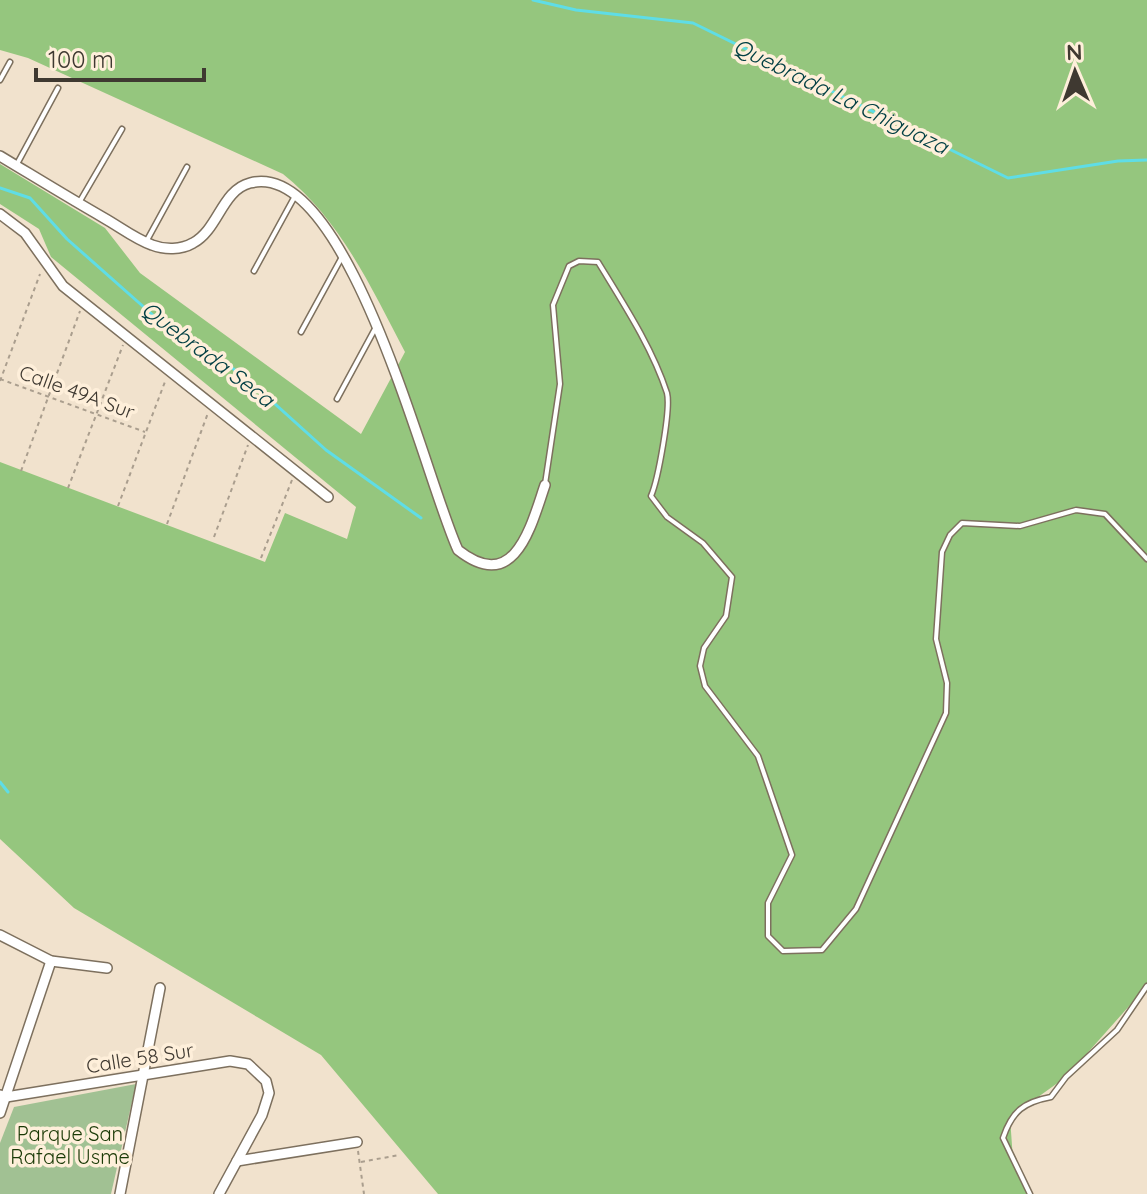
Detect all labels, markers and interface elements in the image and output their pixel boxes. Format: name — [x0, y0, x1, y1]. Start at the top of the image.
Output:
scale bar — [36, 32, 204, 82]
water label: Quebrada La Chiguaza — [729, 32, 954, 161]
north arrow — [1035, 32, 1115, 112]
text: N — [1066, 38, 1083, 66]
text: 100 m — [48, 44, 114, 74]
water label: Quebrada Seca — [136, 295, 281, 414]
street label: Calle 49A Sur — [16, 359, 139, 424]
street label: Calle 58 Sur — [84, 1037, 196, 1078]
park label: Parque San Rafael Usme — [10, 1121, 130, 1169]

